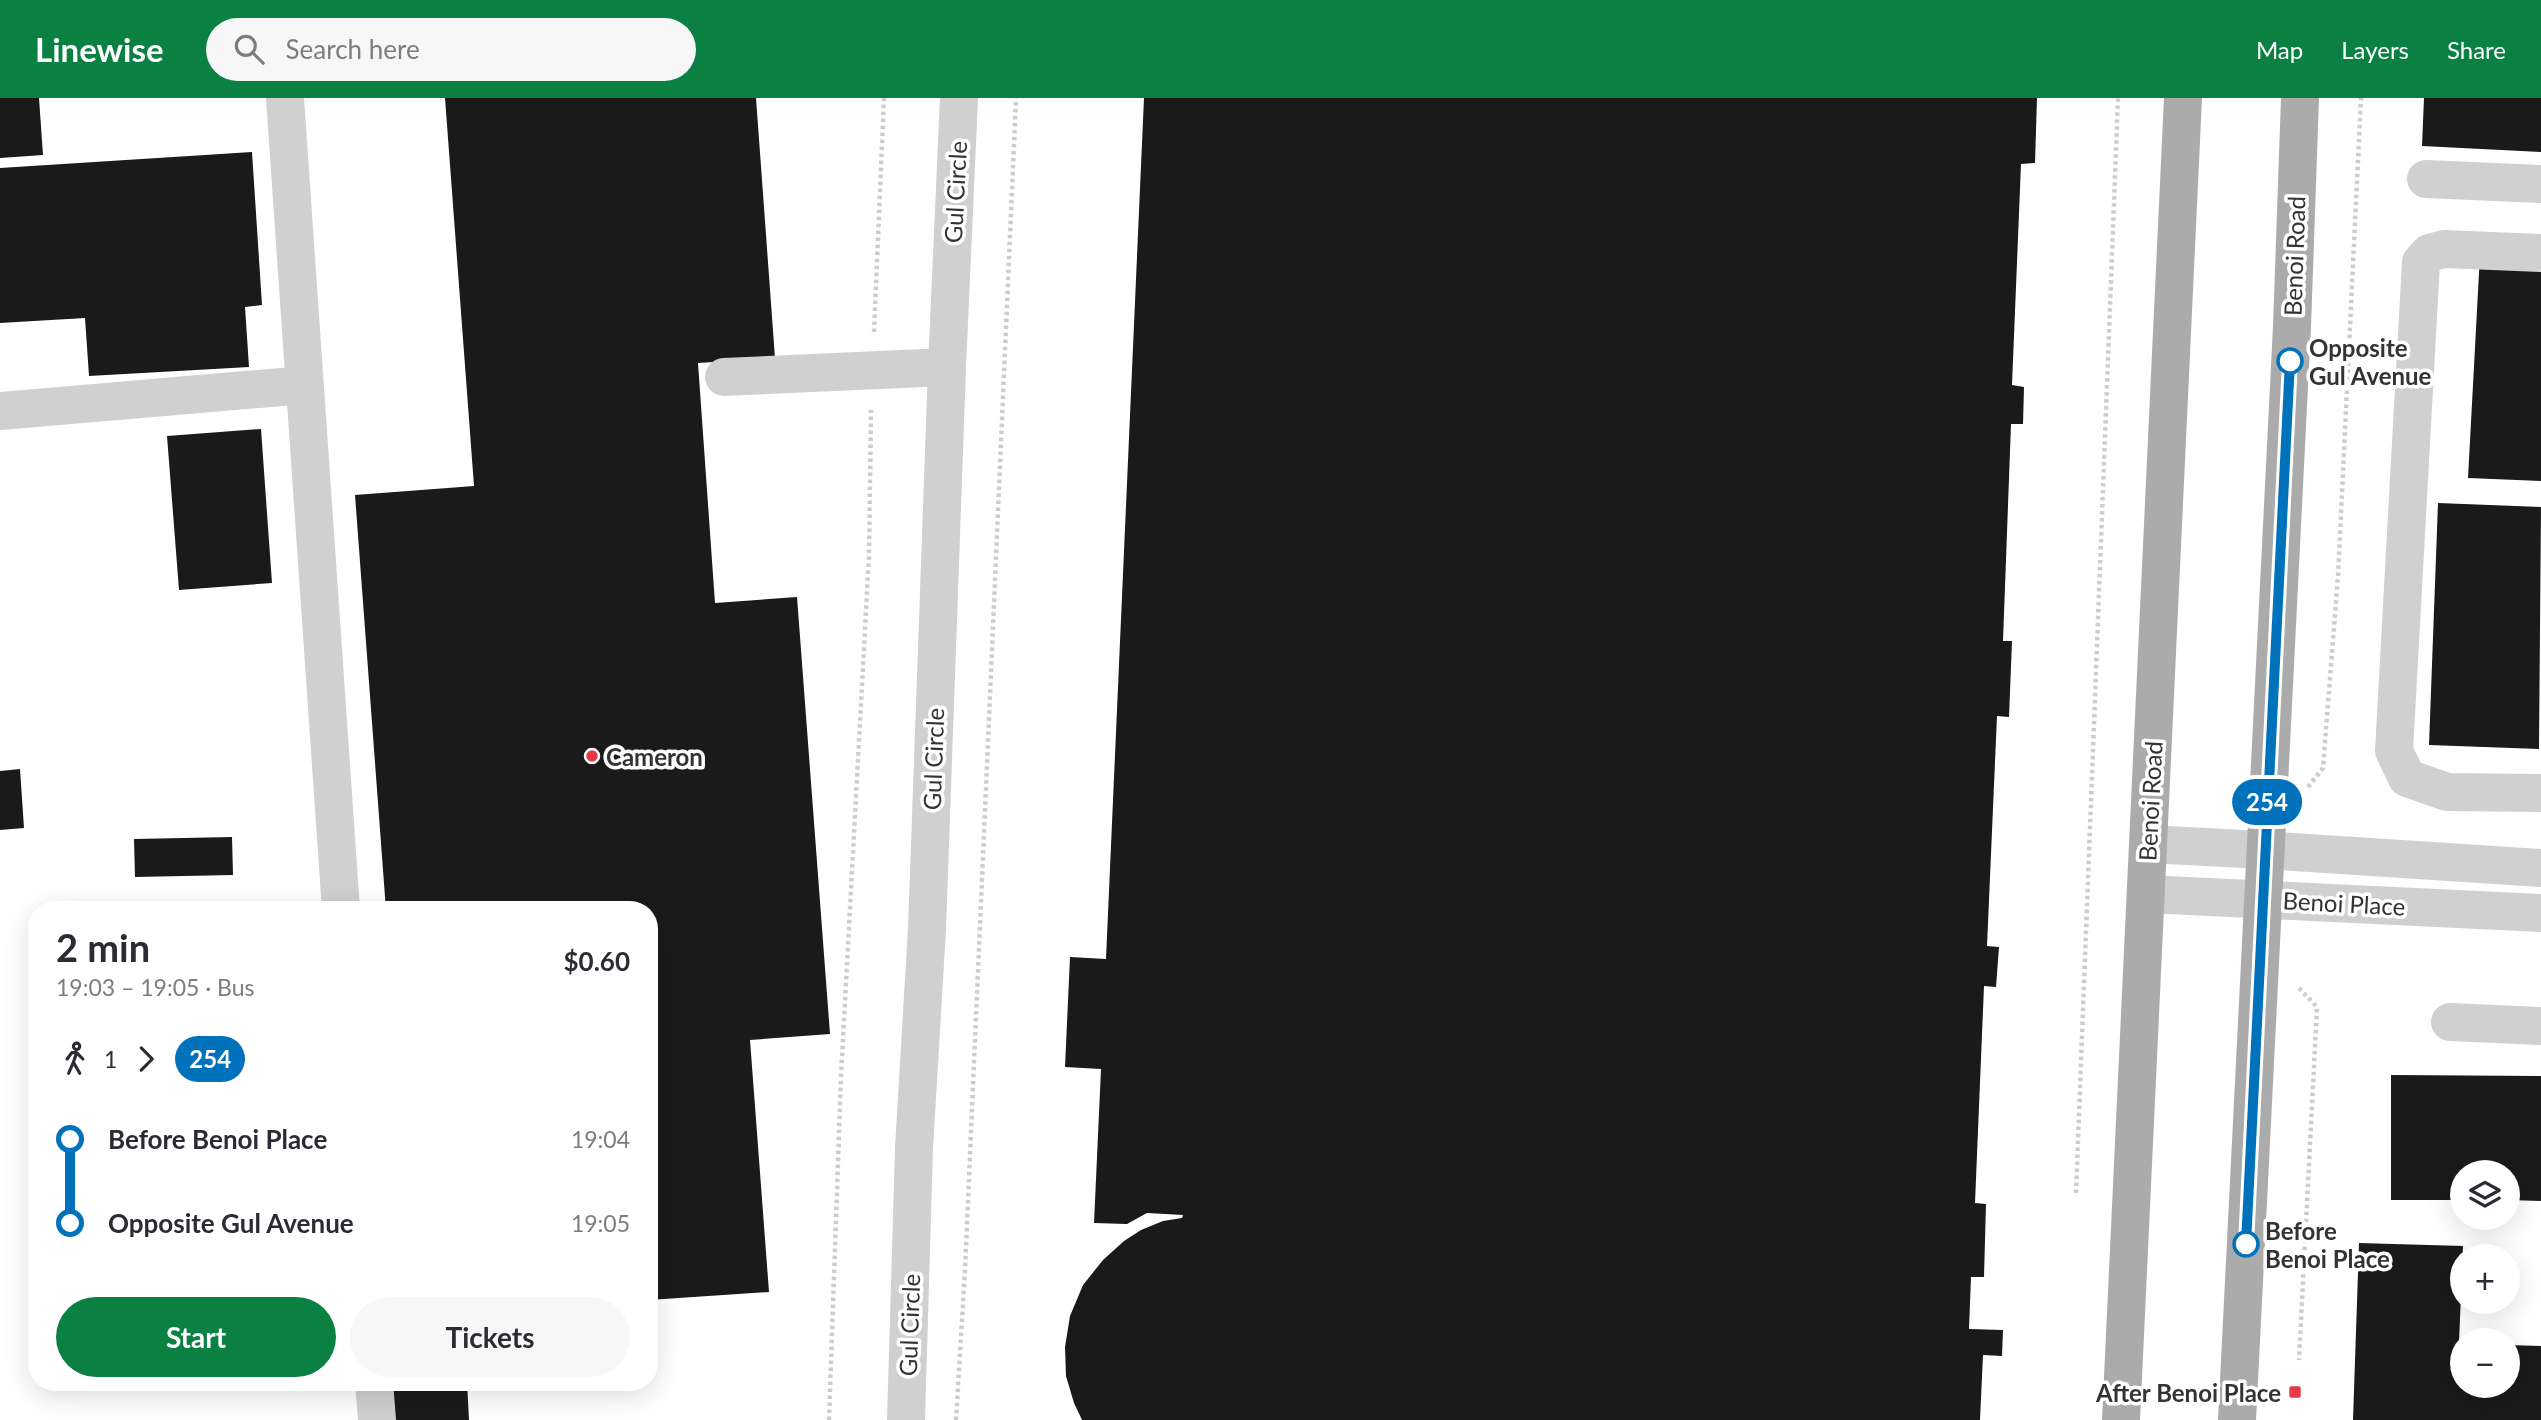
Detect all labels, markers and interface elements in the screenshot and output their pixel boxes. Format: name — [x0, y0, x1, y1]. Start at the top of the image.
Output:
search box — [206, 18, 696, 81]
text: Linewise — [35, 29, 164, 69]
icon: search — [230, 30, 268, 68]
text: Search here — [286, 33, 420, 65]
text: Map — [2256, 35, 2303, 64]
text: Layers — [2341, 35, 2409, 64]
text: Share — [2447, 35, 2506, 64]
street label: Gul Circle — [938, 140, 972, 244]
street label: Benoi Road — [2277, 195, 2311, 317]
place label: Opposite Gul Avenue — [2309, 333, 2432, 390]
marker: Opposite Gul Avenue — [2277, 348, 2303, 374]
street label: Gul Circle — [917, 707, 949, 811]
street label: Benoi Road — [2132, 740, 2168, 862]
place label: Cameron — [606, 742, 703, 771]
marker: Cameron — [584, 748, 600, 764]
line badge: 254 — [2227, 779, 2307, 825]
text: 254 — [2246, 787, 2288, 816]
street label: Benoi Place — [2282, 885, 2406, 921]
text: 2 min — [56, 924, 150, 970]
text: $0.60 — [564, 945, 630, 977]
text: 19:03 – 19:05 · Bus — [56, 973, 255, 1001]
icon: walk — [56, 1040, 94, 1078]
icon: forward — [127, 1040, 165, 1078]
text: 254 — [189, 1044, 231, 1073]
text: 1 — [104, 1045, 117, 1073]
text: Before Benoi Place — [108, 1123, 327, 1155]
text: 19:04 — [571, 1125, 630, 1153]
map controls — [2450, 1160, 2520, 1398]
button: layers — [2450, 1160, 2520, 1230]
text: Opposite Gul Avenue — [108, 1207, 354, 1239]
text: 19:05 — [571, 1209, 630, 1237]
place label: Before Benoi Place — [2265, 1216, 2390, 1273]
marker: Before Benoi Place — [2233, 1231, 2259, 1257]
button: + — [2450, 1244, 2520, 1314]
street label: Gul Circle — [893, 1273, 925, 1377]
button: Start — [56, 1297, 336, 1377]
button: Tickets — [350, 1297, 630, 1377]
button: − — [2450, 1328, 2520, 1398]
place label: After Benoi Place — [2095, 1378, 2281, 1407]
marker: After Benoi Place — [2287, 1384, 2303, 1400]

